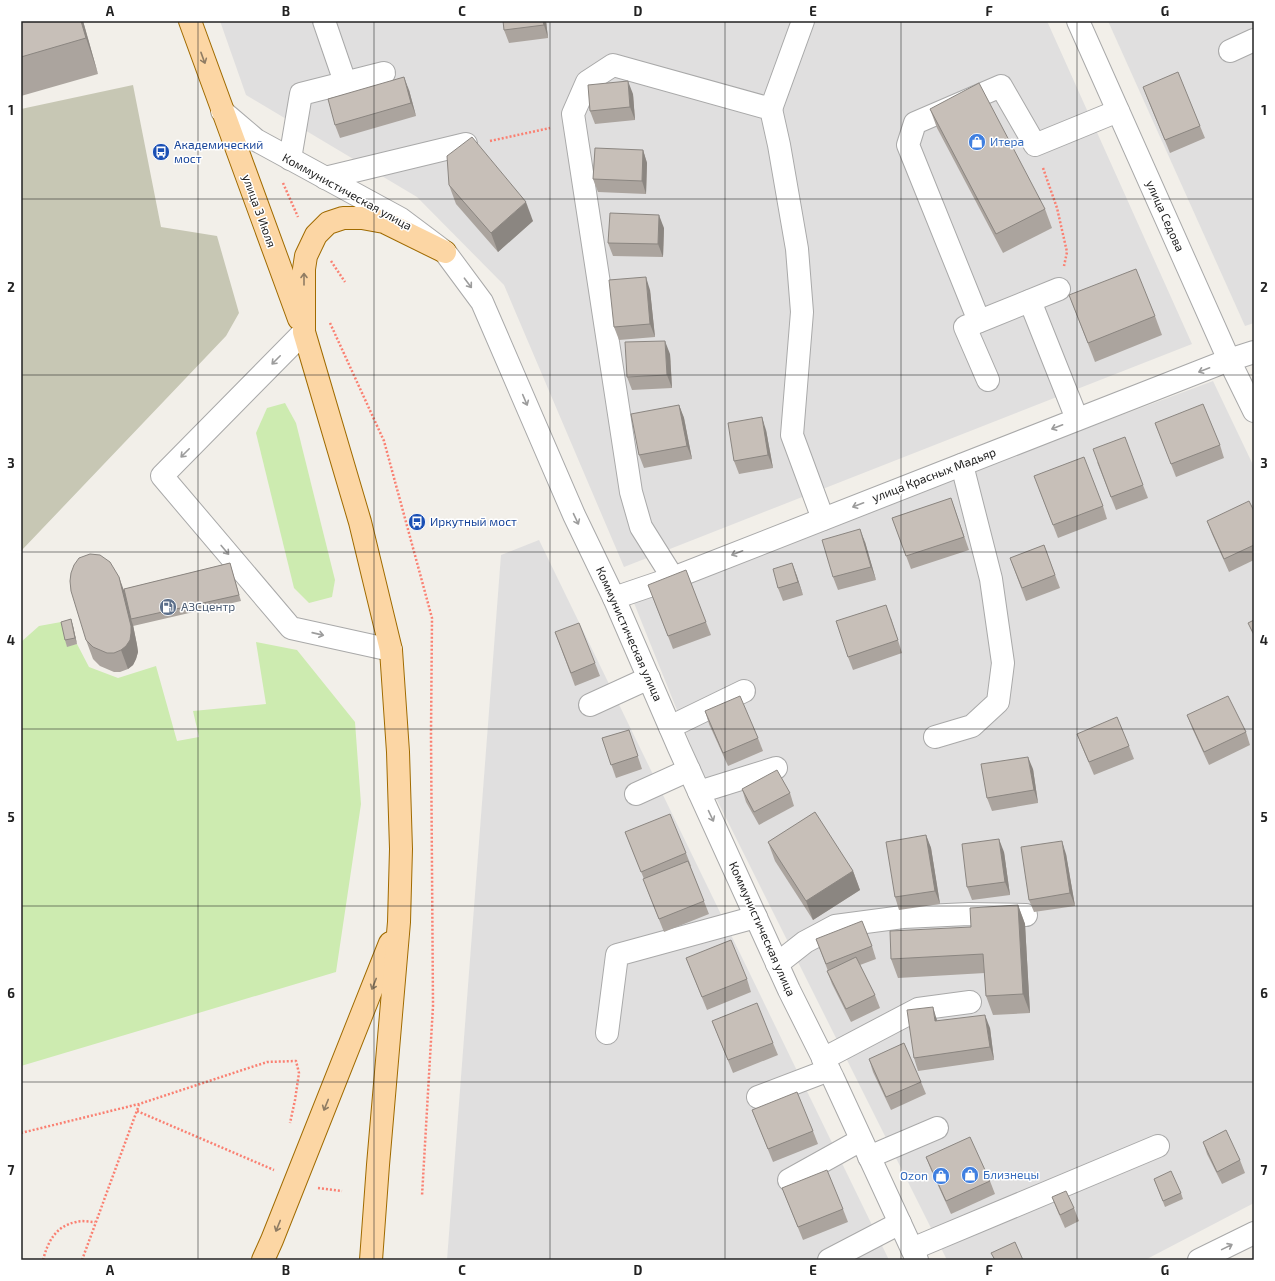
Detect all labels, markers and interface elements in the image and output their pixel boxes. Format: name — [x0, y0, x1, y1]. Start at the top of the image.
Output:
text: A — [106, 3, 115, 19]
text: B — [282, 3, 290, 19]
text: C — [458, 3, 466, 19]
text: D — [634, 3, 643, 19]
text: E — [809, 3, 817, 19]
text: F — [985, 3, 993, 19]
text: G — [1161, 3, 1169, 19]
one-way arrow — [200, 51, 208, 63]
text: 1 — [8, 102, 14, 118]
text: 1 — [1261, 102, 1267, 118]
shop icon: Итера — [967, 132, 987, 152]
place label: Итера — [990, 134, 1024, 148]
place label: Академический мост — [174, 137, 263, 165]
bus stop icon: Академический мост — [151, 142, 171, 162]
street label: Коммунистическая улица — [280, 150, 415, 233]
street label: улица 3 Июля — [239, 172, 280, 249]
street label: улица Седова — [1143, 178, 1188, 254]
one-way arrow — [300, 273, 308, 286]
one-way arrow — [464, 278, 473, 289]
text: 2 — [7, 279, 15, 295]
text: 2 — [1260, 279, 1268, 295]
one-way arrow — [271, 355, 281, 365]
one-way arrow — [1199, 366, 1211, 374]
one-way arrow — [521, 394, 529, 406]
one-way arrow — [1051, 424, 1063, 432]
street label: улица Красных Мадьяр — [870, 444, 998, 505]
one-way arrow — [180, 448, 190, 458]
text: 3 — [7, 455, 15, 471]
text: 3 — [1260, 455, 1268, 471]
one-way arrow — [852, 502, 864, 510]
bus stop icon: Иркутный мост — [407, 512, 427, 532]
one-way arrow — [573, 513, 580, 525]
place label: Иркутный мост — [430, 514, 517, 529]
one-way arrow — [220, 545, 229, 556]
one-way arrow — [731, 549, 743, 557]
street label: Коммунистическая улица — [593, 564, 666, 703]
fuel station icon: АЗСцентр — [158, 597, 178, 617]
place label: АЗСцентр — [181, 599, 235, 613]
one-way arrow — [311, 631, 324, 639]
text: 4 — [7, 632, 15, 648]
text: 4 — [1260, 632, 1268, 648]
text: 5 — [7, 809, 15, 825]
text: 5 — [1260, 809, 1268, 825]
one-way arrow — [708, 810, 715, 822]
street label: Коммунистическая улица — [726, 859, 799, 998]
one-way arrow — [369, 978, 377, 990]
text: 6 — [7, 985, 15, 1001]
text: 6 — [1260, 985, 1268, 1001]
one-way arrow — [321, 1098, 329, 1110]
text: 7 — [8, 1162, 15, 1178]
text: 7 — [1261, 1162, 1268, 1178]
shop icon: Близнецы — [960, 1165, 980, 1185]
shop icon: Ozon — [931, 1166, 951, 1186]
place label: Близнецы — [983, 1167, 1039, 1181]
place label: Ozon — [900, 1168, 928, 1182]
one-way arrow — [274, 1219, 282, 1231]
one-way arrow — [1220, 1242, 1232, 1250]
text: A — [106, 1262, 115, 1278]
text: B — [282, 1262, 290, 1278]
text: C — [458, 1262, 466, 1278]
text: D — [634, 1262, 643, 1278]
text: E — [809, 1262, 817, 1278]
text: F — [985, 1262, 993, 1278]
text: G — [1161, 1262, 1169, 1278]

